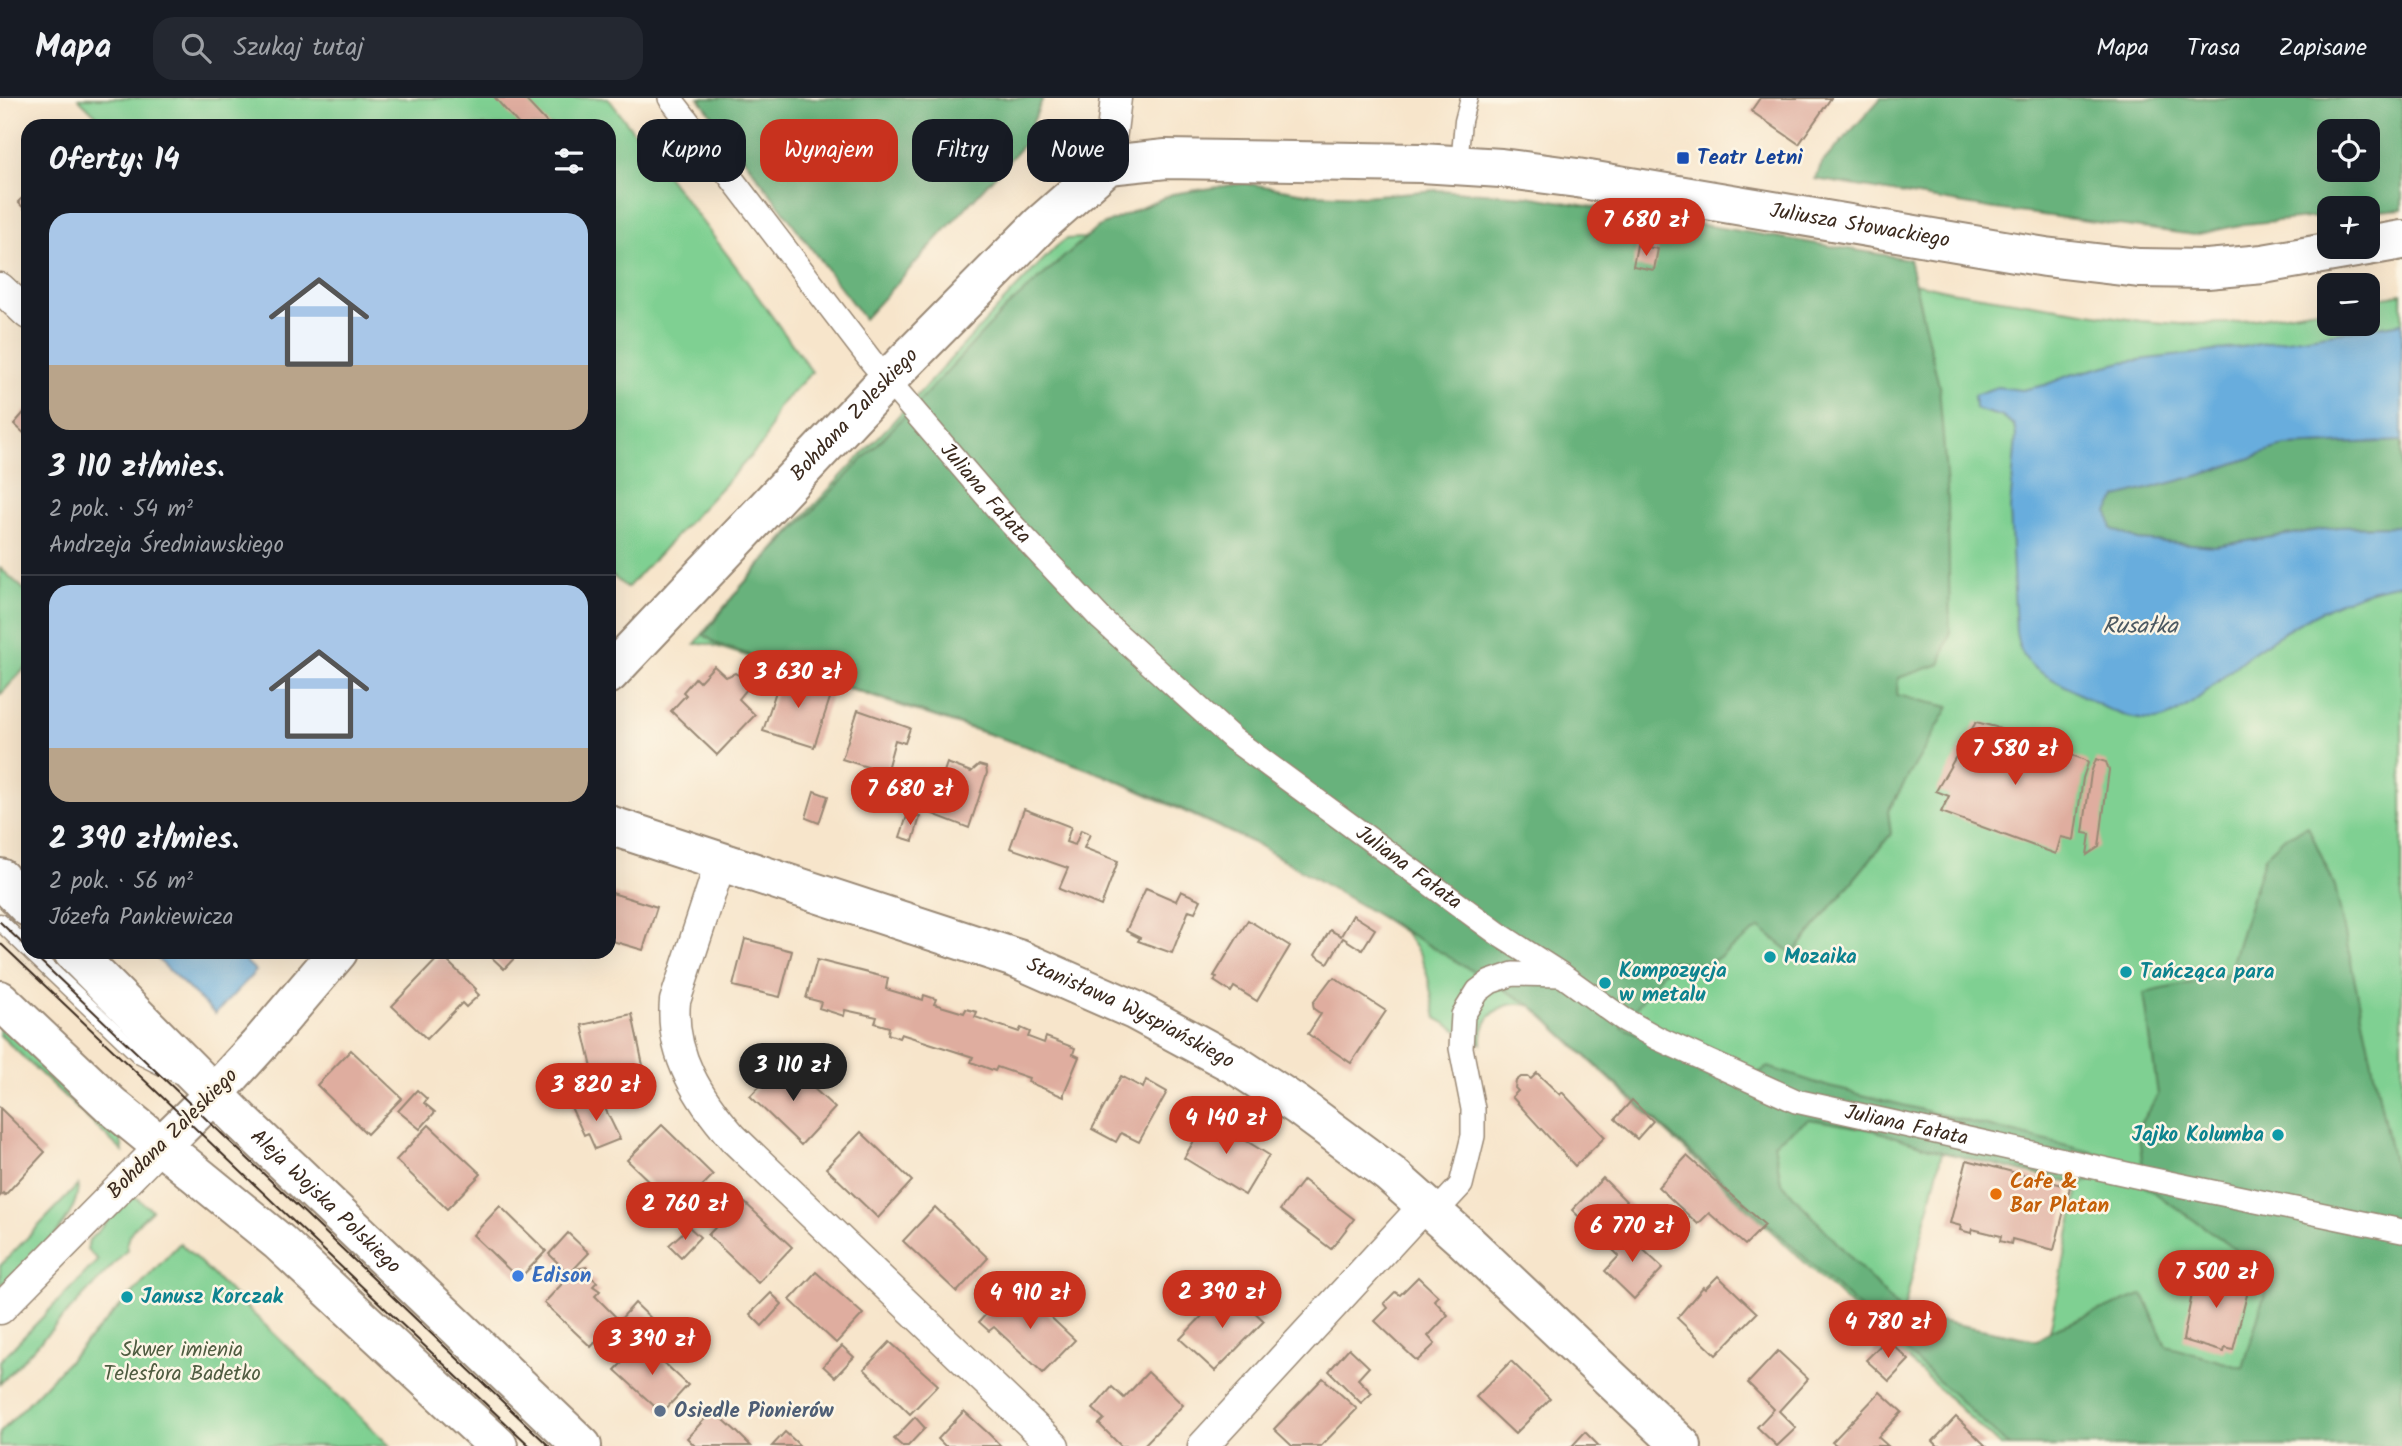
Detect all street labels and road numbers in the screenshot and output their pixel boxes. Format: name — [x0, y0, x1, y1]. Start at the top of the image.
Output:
street label: Juliusza Słowackiego — [1767, 194, 1952, 257]
street label: Bohdana Zaleskiego — [782, 340, 926, 489]
street label: Juliana Fałata — [931, 435, 1039, 552]
street label: Juliana Fałata — [1348, 817, 1469, 918]
street label: Stanisława Wyspiańskiego — [1021, 948, 1240, 1078]
street label: Bohdana Zaleskiego — [100, 1061, 246, 1207]
street label: Juliana Fałata — [1841, 1096, 1971, 1155]
street label: Aleja Wojska Polskiego — [242, 1121, 409, 1282]

